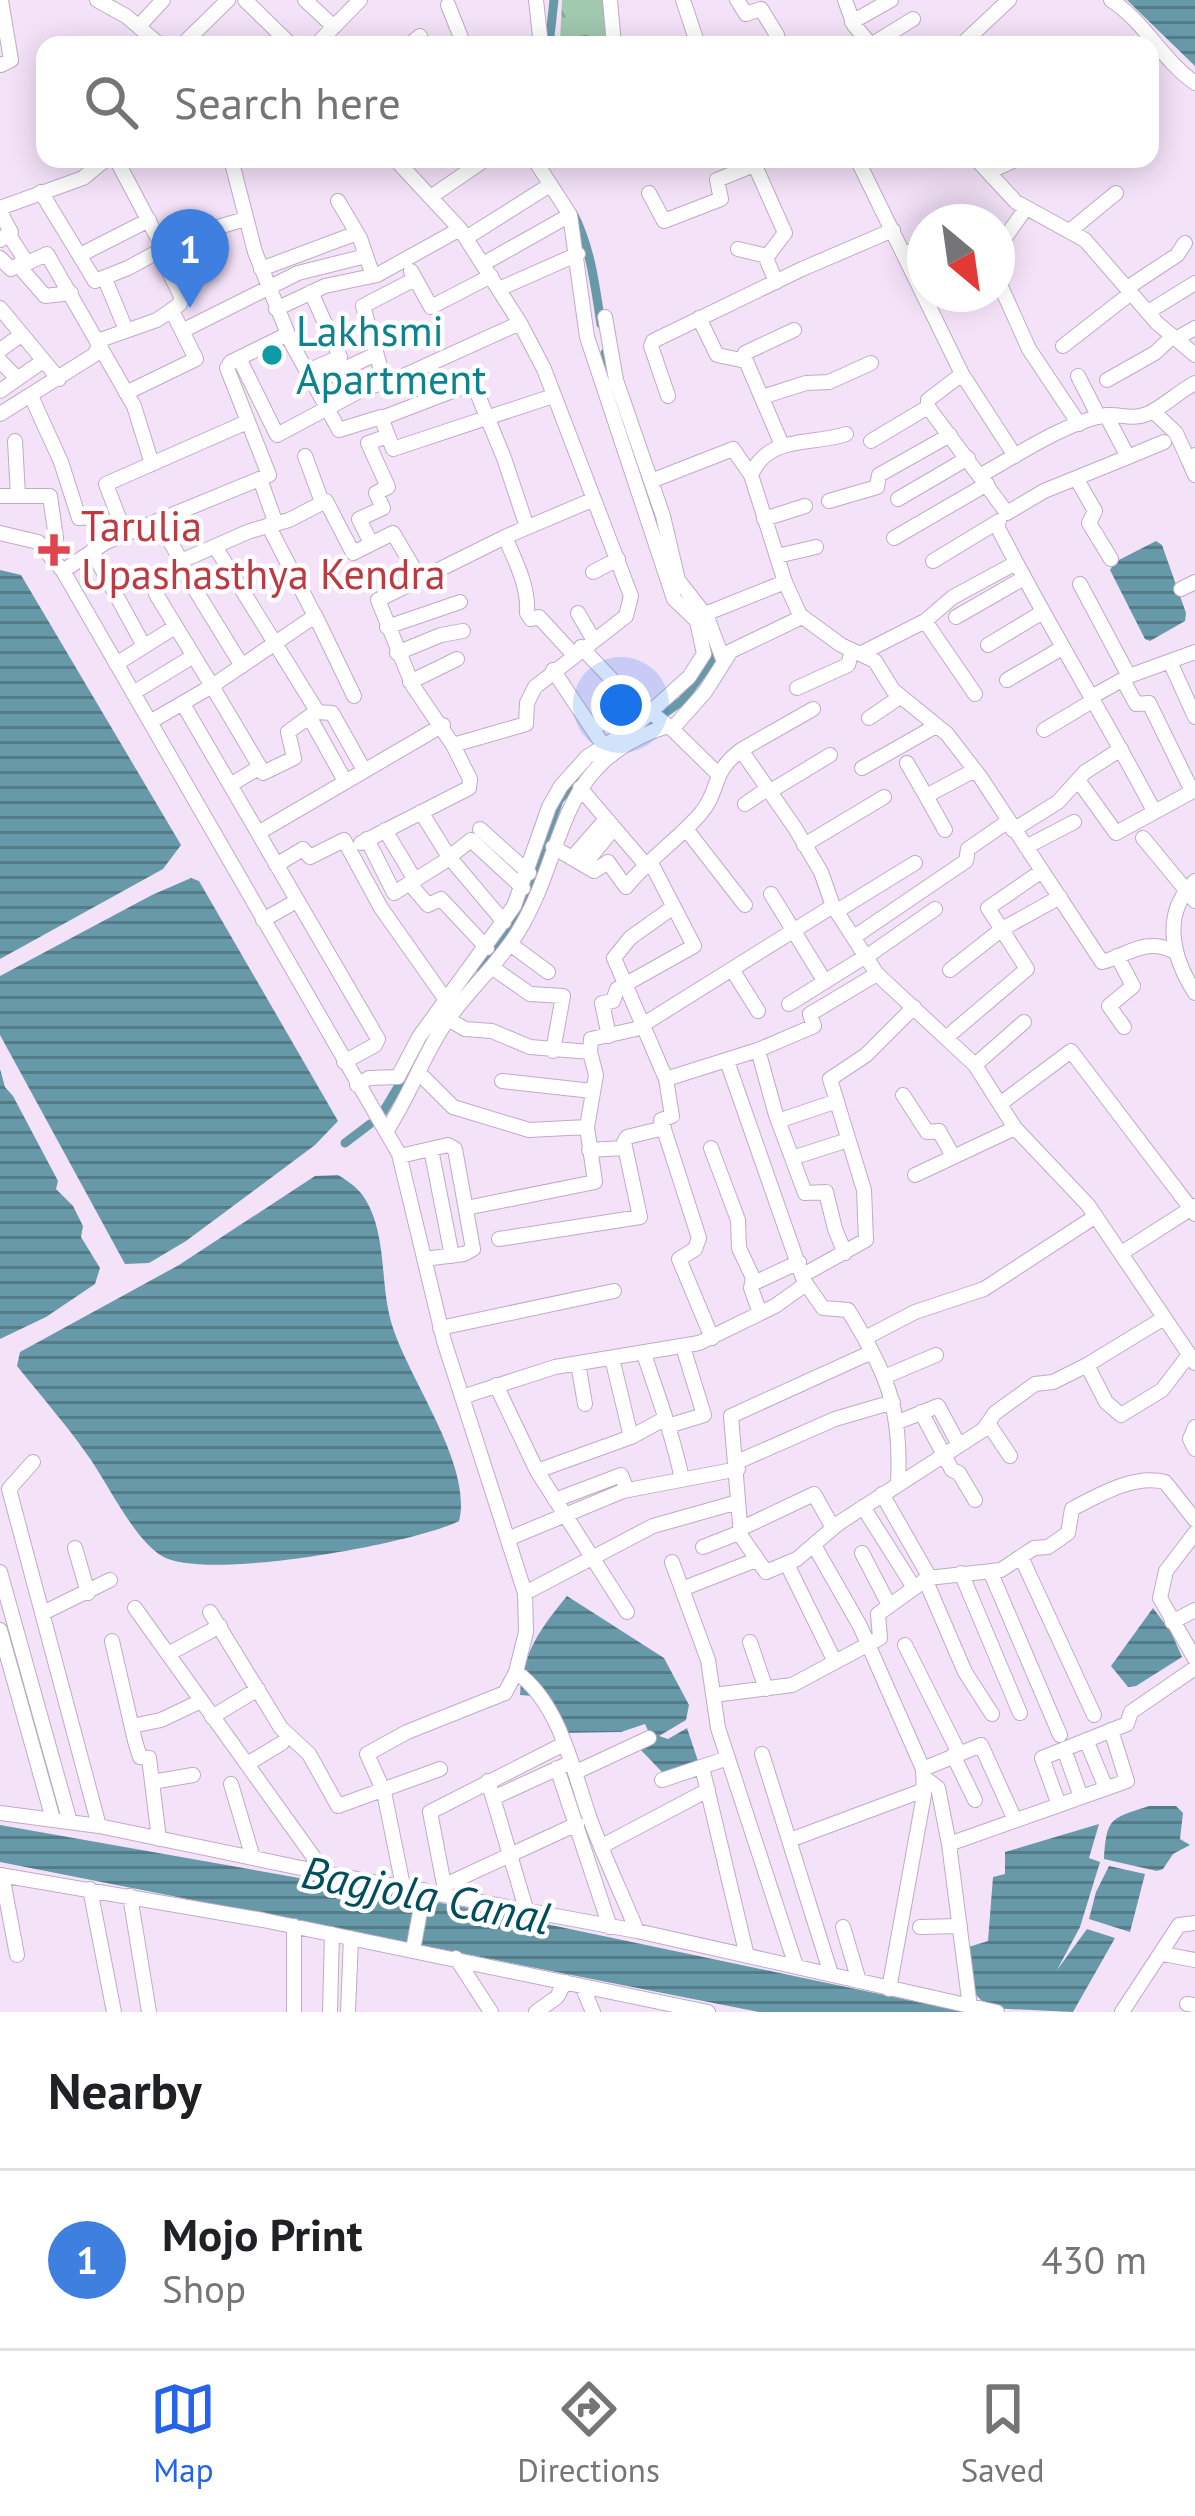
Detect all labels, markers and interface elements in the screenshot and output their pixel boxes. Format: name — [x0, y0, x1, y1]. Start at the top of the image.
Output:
search box — [36, 36, 1159, 168]
icon: search — [78, 69, 144, 135]
text: Search here — [174, 73, 401, 131]
north arrow — [907, 204, 1015, 312]
pin: 1 — [151, 209, 229, 308]
place label: Lakhsmi Apartment — [296, 303, 487, 406]
marker: Lakhsmi Apartment — [259, 342, 285, 368]
place label: Tarulia Upashasthya Kendra — [81, 498, 446, 601]
marker: Tarulia Upashasthya Kendra — [38, 534, 70, 566]
your location — [591, 675, 651, 735]
water label: Bagjola Canal — [297, 1842, 555, 1946]
text: Nearby — [48, 2057, 202, 2123]
text: Mojo Print — [162, 2205, 362, 2263]
text: 1 — [76, 2234, 98, 2285]
text: 430 m — [1041, 2234, 1147, 2285]
text: Shop — [162, 2263, 246, 2314]
tab: Map — [150, 2376, 216, 2491]
tab: Directions — [517, 2376, 660, 2491]
tab: Saved — [961, 2376, 1045, 2491]

